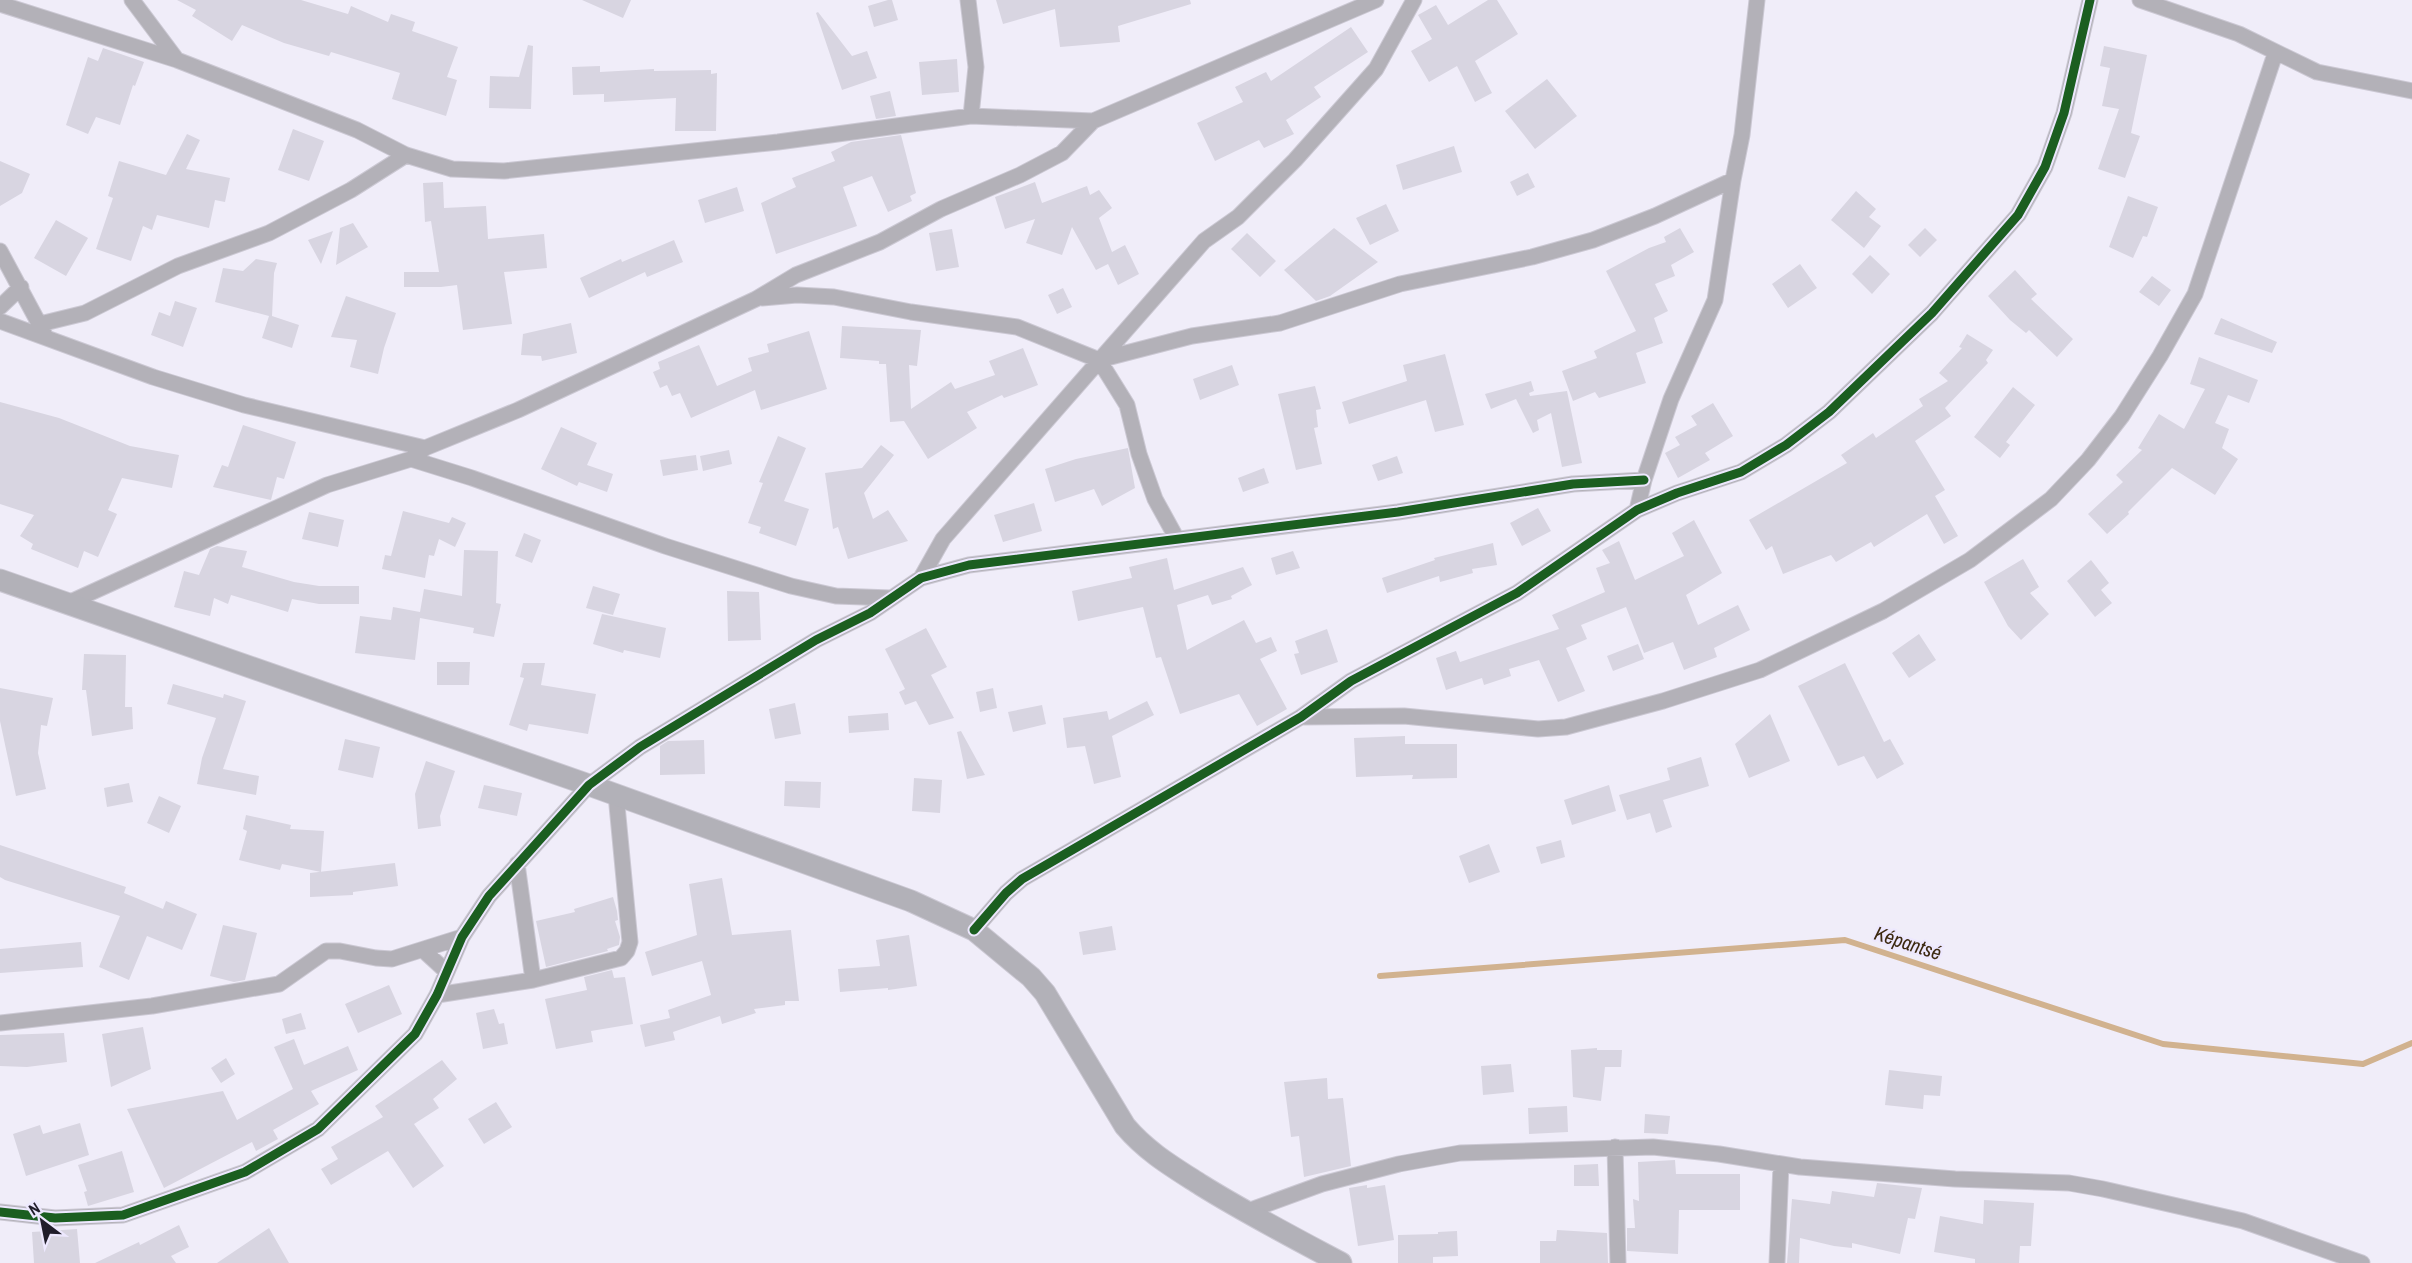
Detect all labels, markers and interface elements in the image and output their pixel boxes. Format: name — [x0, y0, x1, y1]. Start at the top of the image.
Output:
water label: Képantsé — [1871, 919, 1945, 966]
north arrow — [12, 1191, 72, 1251]
text: N — [24, 1196, 44, 1220]

